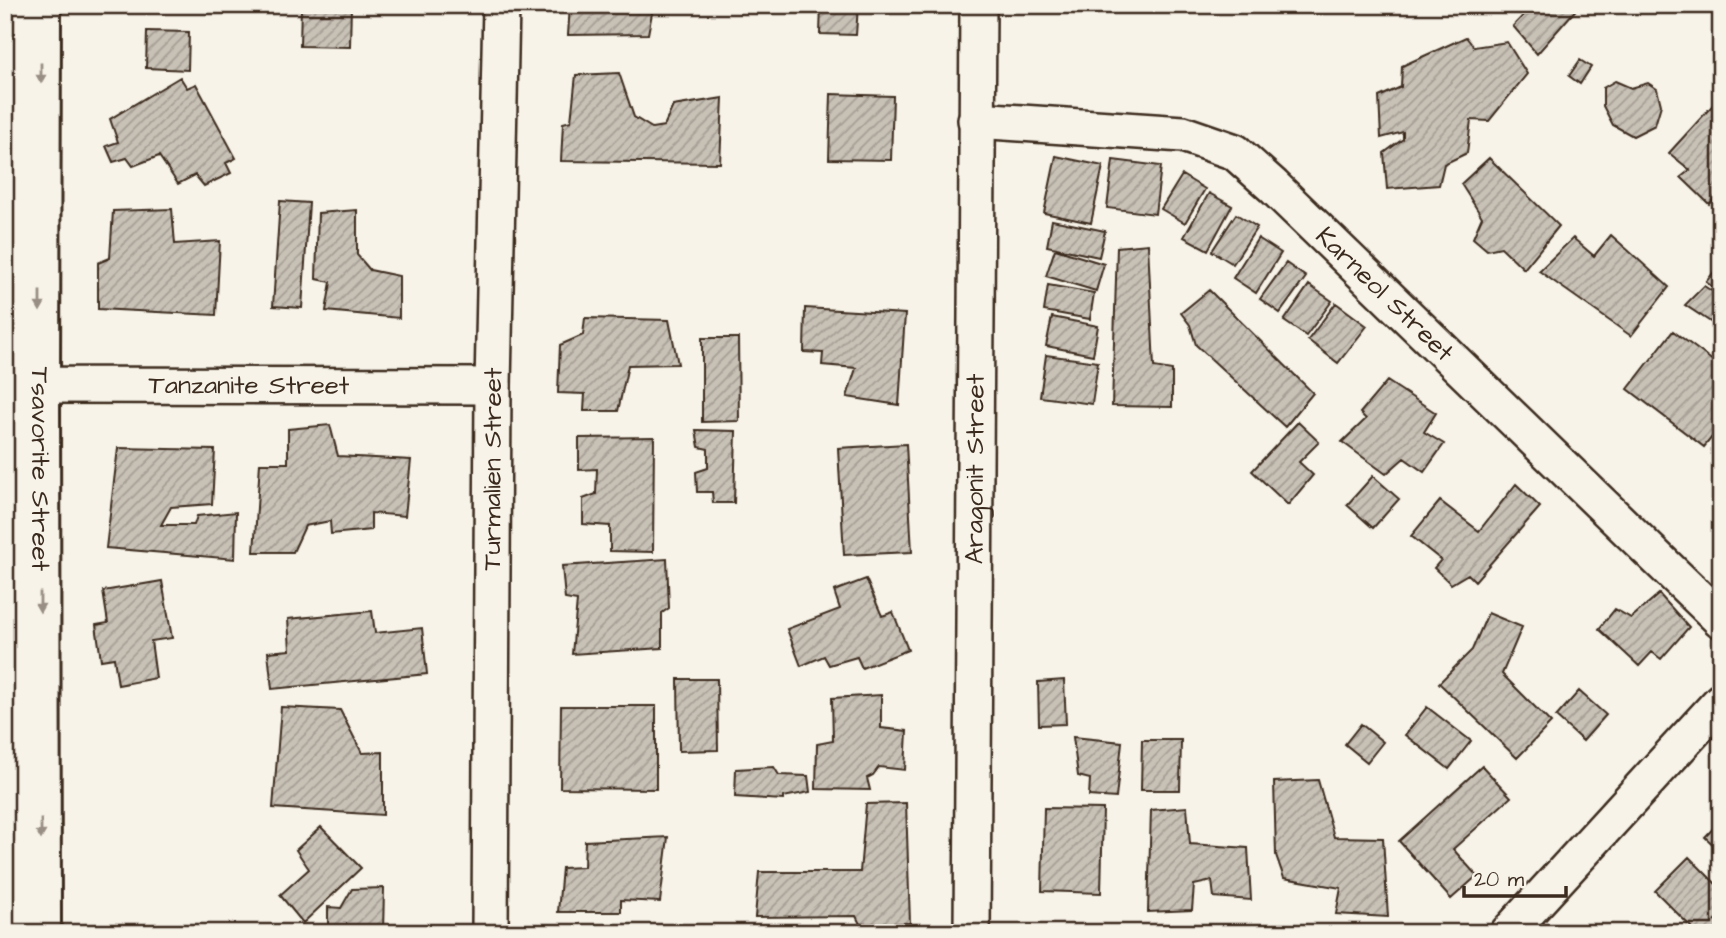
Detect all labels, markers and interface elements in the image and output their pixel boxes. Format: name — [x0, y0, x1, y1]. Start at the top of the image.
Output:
one-way arrow — [35, 63, 47, 85]
street label: Karneol Street — [1308, 219, 1462, 370]
one-way arrow — [35, 290, 46, 312]
street label: Tsavorite Street — [22, 367, 58, 572]
street label: Tanzanite Street — [149, 367, 350, 404]
street label: Turmalien Street — [474, 367, 511, 571]
street label: Aragonit Street — [956, 373, 995, 564]
one-way arrow — [34, 591, 46, 613]
one-way arrow — [35, 819, 47, 841]
scale bar — [1464, 854, 1565, 898]
text: 20 m — [1474, 865, 1525, 894]

